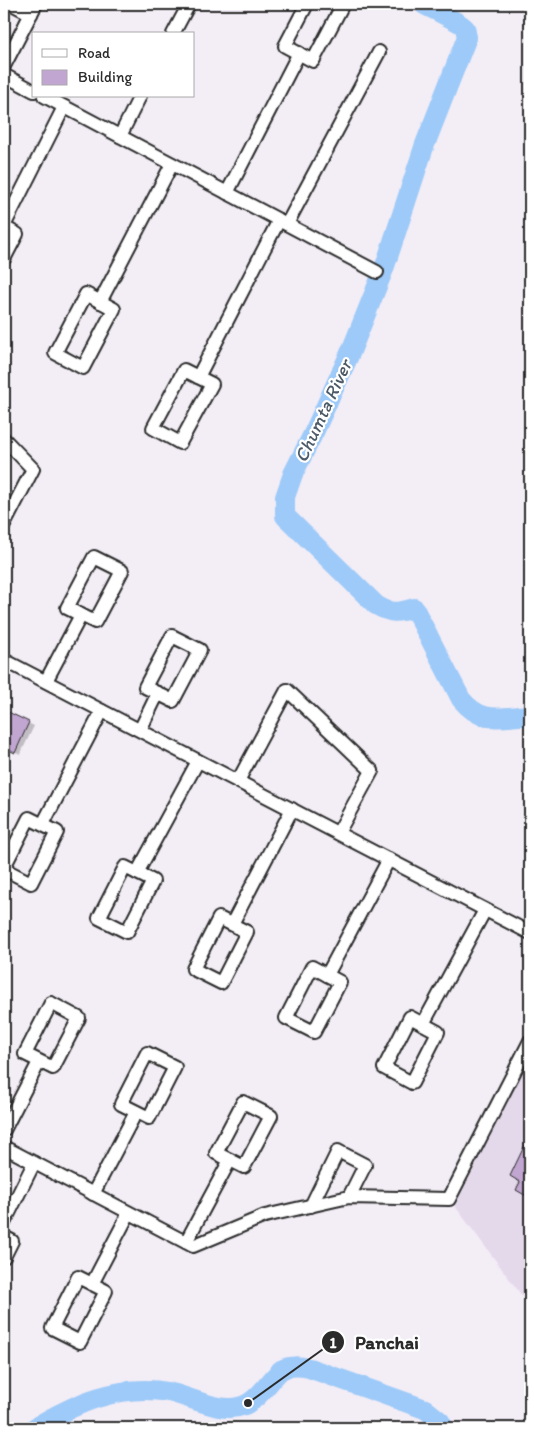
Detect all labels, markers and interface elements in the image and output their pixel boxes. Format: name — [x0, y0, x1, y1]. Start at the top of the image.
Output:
legend — [32, 32, 195, 98]
text: Road — [78, 44, 111, 62]
text: Building — [78, 68, 132, 86]
water label: Chumta River — [289, 354, 358, 466]
callout: Panchai — [320, 1325, 429, 1359]
text: Panchai — [355, 1331, 419, 1354]
text: 1 — [330, 1334, 337, 1352]

